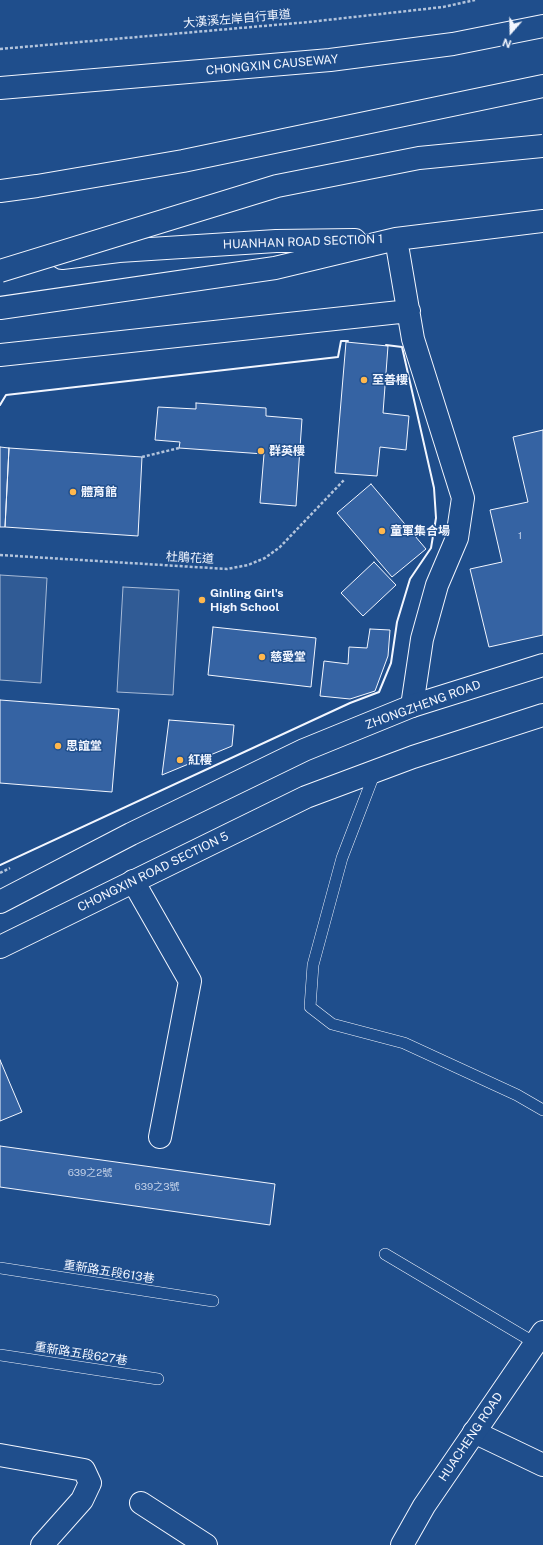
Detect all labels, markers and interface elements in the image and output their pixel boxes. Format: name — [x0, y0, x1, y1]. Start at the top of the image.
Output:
street label: 大漢溪左岸自行車道 — [183, 7, 291, 31]
north arrow — [491, 12, 531, 52]
text: N — [501, 36, 513, 50]
street label: CHONGXIN CAUSEWAY — [205, 52, 339, 78]
street label: HUANHAN ROAD SECTION 1 — [223, 232, 383, 252]
place label: 至善樓 — [372, 373, 408, 387]
marker: 至善樓 — [359, 375, 369, 385]
place label: 群英樓 — [269, 444, 305, 458]
marker: 群英樓 — [256, 446, 266, 456]
place label: 體育館 — [81, 485, 117, 499]
marker: 體育館 — [68, 487, 78, 497]
place label: 童軍集合場 — [390, 524, 450, 538]
marker: 童軍集合場 — [377, 526, 387, 536]
house number: 1 — [518, 530, 522, 542]
street label: 杜鵑花道 — [166, 550, 214, 566]
place label: Ginling Girl's High School — [210, 586, 284, 614]
marker: Ginling Girl's High School — [197, 595, 207, 605]
place label: 慈愛堂 — [270, 650, 306, 664]
marker: 慈愛堂 — [257, 652, 267, 662]
street label: ZHONGZHENG ROAD — [363, 677, 483, 733]
place label: 思誼堂 — [66, 739, 102, 753]
marker: 思誼堂 — [53, 741, 63, 751]
place label: 紅樓 — [188, 753, 212, 767]
marker: 紅樓 — [175, 755, 185, 765]
street label: CHONGXIN ROAD SECTION 5 — [75, 829, 231, 915]
house number: 639之2號 — [68, 1167, 112, 1179]
house number: 639之3號 — [135, 1181, 179, 1193]
street label: 重新路五段613巷 — [62, 1258, 156, 1286]
street label: 重新路五段627巷 — [34, 1340, 128, 1368]
street label: HUACHENG ROAD — [436, 1390, 506, 1484]

